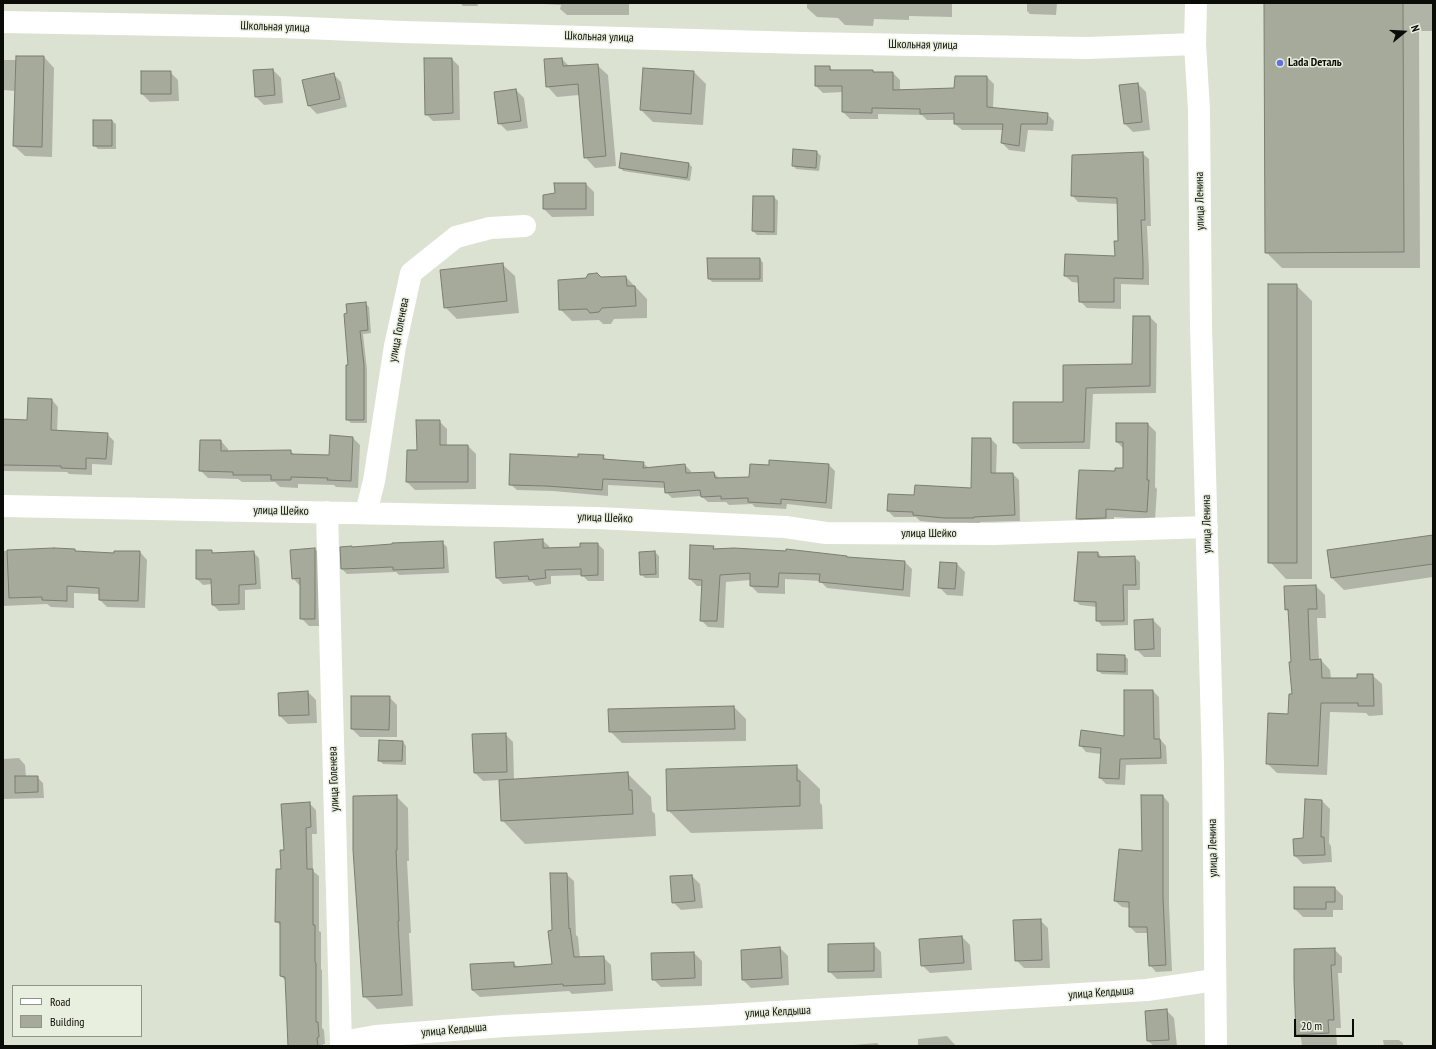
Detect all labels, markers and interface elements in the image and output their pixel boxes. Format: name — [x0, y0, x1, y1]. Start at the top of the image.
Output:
north arrow — [1384, 12, 1424, 52]
street label: Школьная улица — [240, 19, 310, 35]
text: N — [1408, 23, 1423, 33]
street label: Школьная улица — [564, 29, 634, 45]
street label: Школьная улица — [888, 37, 958, 53]
place label: Lada Dеталь — [1288, 56, 1342, 70]
marker: Lada Dеталь — [1275, 58, 1285, 68]
street label: улица Ленина — [1192, 172, 1208, 230]
street label: улица Голенева — [386, 297, 412, 363]
street label: улица Ленина — [1199, 495, 1215, 553]
street label: улица Шейко — [253, 503, 309, 519]
street label: улица Шейко — [577, 510, 633, 526]
street label: улица Шейко — [901, 527, 957, 541]
street label: улица Голенева — [326, 746, 342, 812]
street label: улица Ленина — [1205, 819, 1221, 877]
street label: улица Келдыша — [1068, 984, 1134, 1002]
legend — [12, 985, 142, 1037]
text: Road — [50, 994, 70, 1009]
street label: улица Келдыша — [745, 1003, 811, 1021]
scale bar — [1296, 1011, 1356, 1037]
text: Building — [50, 1014, 85, 1029]
text: 20 m — [1301, 1018, 1322, 1033]
street label: улица Келдыша — [421, 1020, 487, 1040]

